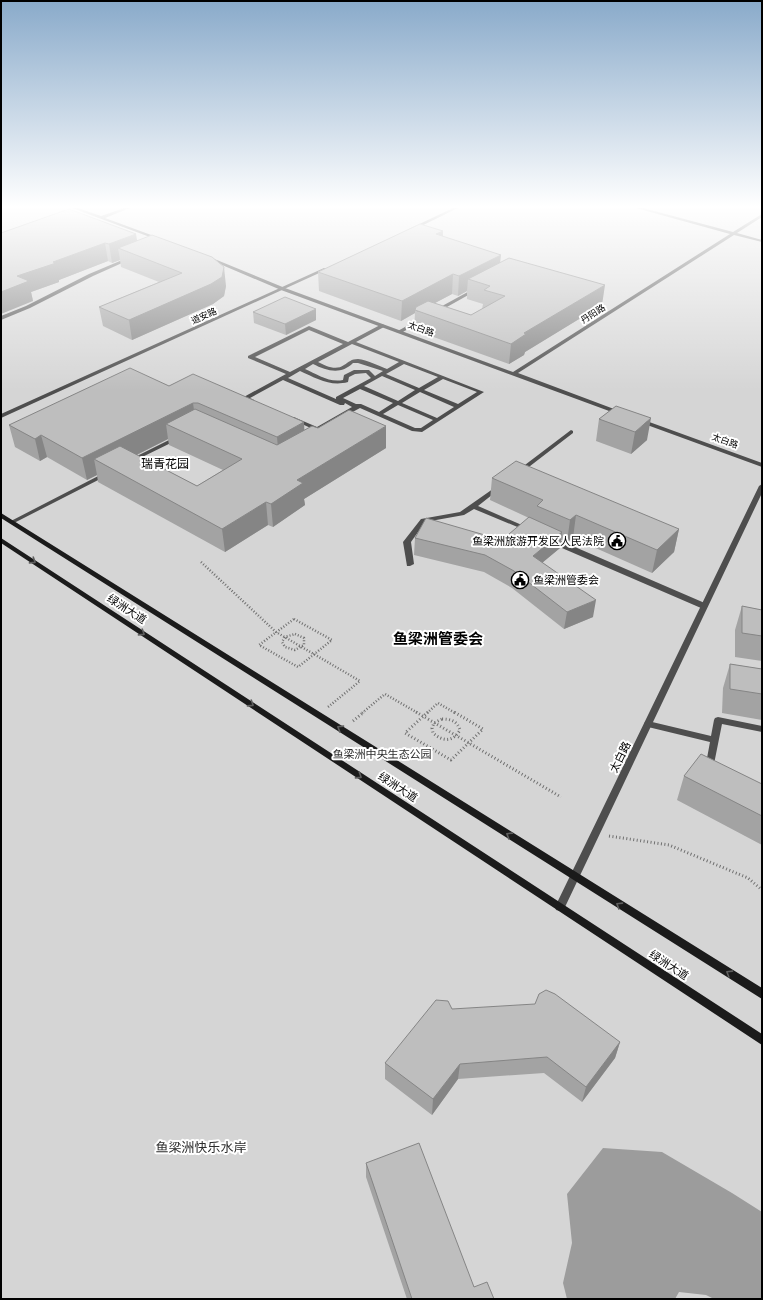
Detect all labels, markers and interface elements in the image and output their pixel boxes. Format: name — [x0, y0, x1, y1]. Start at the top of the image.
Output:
street label: 丹阳路 — [578, 302, 607, 326]
street label: 道安路 — [189, 305, 218, 326]
street label: 太白路 — [407, 319, 436, 338]
street label: 太白路 — [711, 431, 740, 450]
district label: 瑞青花园 — [141, 456, 189, 471]
public building icon: 鱼梁洲旅游开发区人民法院 — [607, 531, 627, 551]
place label: 鱼梁洲旅游开发区人民法院 — [472, 534, 604, 548]
one-way arrow — [29, 556, 36, 563]
public building icon: 鱼梁洲管委会 — [510, 570, 530, 590]
place label: 鱼梁洲管委会 — [533, 573, 599, 587]
street label: 绿洲大道 — [105, 591, 149, 627]
one-way arrow — [138, 628, 145, 635]
district label: 鱼梁洲管委会 — [393, 629, 483, 648]
one-way arrow — [247, 699, 254, 707]
one-way arrow — [337, 725, 344, 732]
street label: 太白路 — [606, 739, 634, 775]
park label: 鱼梁洲中央生态公园 — [333, 747, 432, 761]
street label: 绿洲大道 — [376, 769, 420, 805]
one-way arrow — [355, 771, 362, 778]
one-way arrow — [506, 832, 513, 840]
one-way arrow — [616, 902, 623, 909]
street label: 绿洲大道 — [647, 947, 691, 983]
one-way arrow — [726, 971, 733, 978]
park label: 鱼梁洲快乐水岸 — [155, 1139, 247, 1156]

